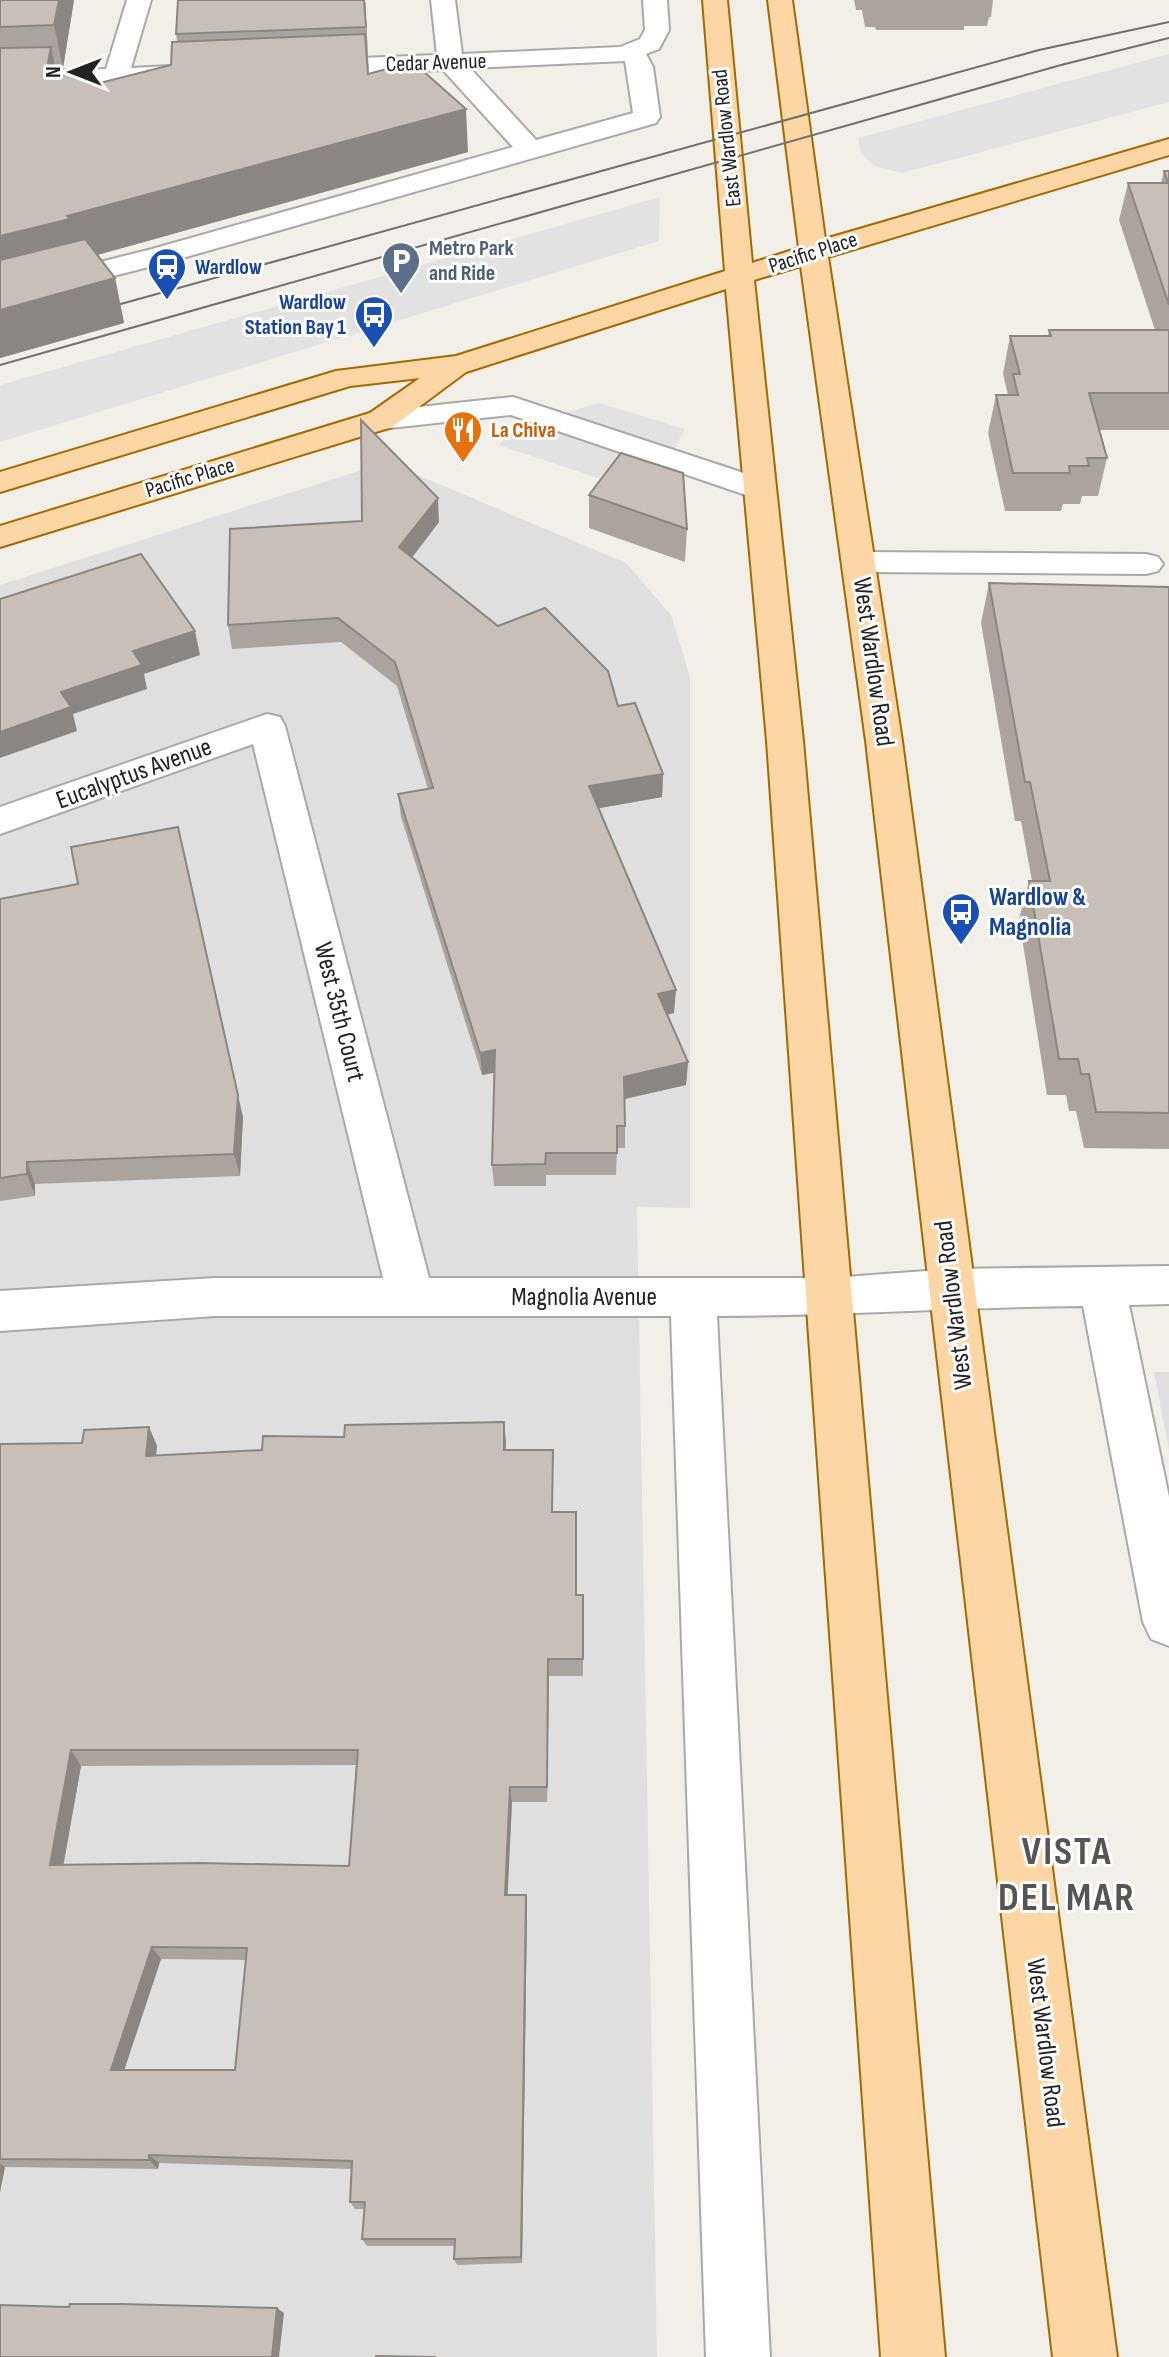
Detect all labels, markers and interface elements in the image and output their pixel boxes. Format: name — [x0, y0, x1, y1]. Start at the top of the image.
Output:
north arrow — [32, 32, 112, 112]
street label: Cedar Avenue — [385, 48, 487, 78]
text: N — [40, 66, 67, 78]
street label: East Wardlow Road — [706, 68, 748, 208]
street label: Pacific Place — [765, 226, 861, 280]
place label: Metro Park and Ride — [429, 235, 515, 287]
parking icon: Metro Park and Ride — [380, 240, 422, 295]
station icon: Wardlow — [146, 246, 188, 301]
place label: Wardlow — [195, 254, 262, 281]
place label: Wardlow Station Bay 1 — [245, 289, 346, 341]
bus stop icon: Wardlow Station Bay 1 — [353, 294, 395, 349]
restaurant icon: La Chiva — [442, 409, 484, 464]
place label: La Chiva — [491, 417, 556, 444]
street label: Pacific Place — [142, 452, 238, 504]
street label: West Wardlow Road — [846, 576, 900, 748]
street label: Eucalyptus Avenue — [52, 732, 216, 816]
place label: Wardlow & Magnolia — [989, 882, 1086, 943]
bus stop icon: Wardlow & Magnolia — [940, 891, 982, 946]
street label: West 35th Court — [307, 939, 371, 1085]
street label: West Wardlow Road — [928, 1219, 980, 1391]
street label: Magnolia Avenue — [511, 1282, 657, 1313]
district label: VISTA DEL MAR — [998, 1828, 1136, 1922]
street label: West Wardlow Road — [1019, 1957, 1071, 2129]

